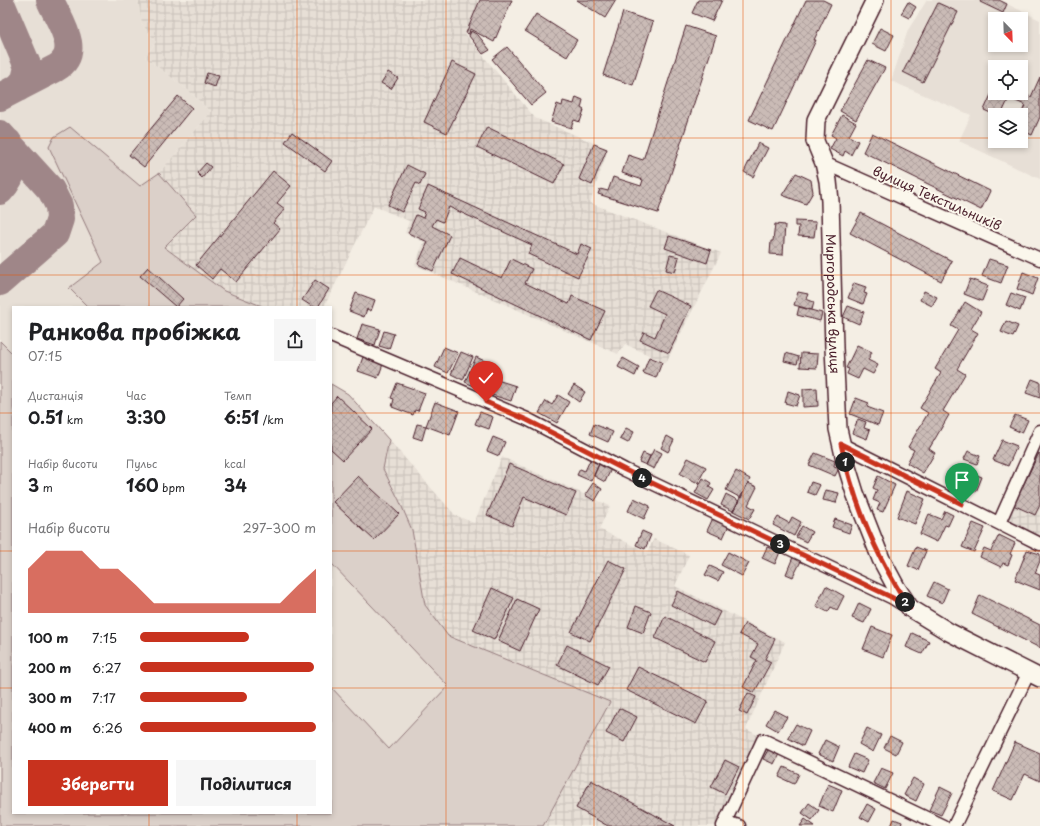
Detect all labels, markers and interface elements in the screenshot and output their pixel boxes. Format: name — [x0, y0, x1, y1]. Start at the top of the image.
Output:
north arrow — [988, 12, 1028, 52]
map controls — [988, 12, 1028, 148]
button: locate — [988, 60, 1028, 100]
button: layers — [988, 108, 1028, 148]
street label: вулиця Текстильників — [870, 161, 1005, 234]
street label: Миргородська вулиця — [822, 234, 845, 374]
text: Ранкова пробіжка — [28, 314, 241, 347]
button: share — [274, 319, 316, 361]
text: 07:15 — [28, 346, 62, 365]
pin — [469, 361, 503, 402]
icon: check — [475, 367, 497, 389]
text: Дистанція — [28, 387, 83, 404]
text: Час — [126, 387, 146, 404]
text: Темп — [224, 387, 252, 404]
text: 0.51 — [28, 404, 63, 430]
text: 3:30 — [126, 404, 166, 430]
text: 6:51 — [224, 404, 259, 430]
text: km — [63, 411, 83, 428]
text: /km — [259, 411, 284, 428]
pin: 1 — [835, 452, 855, 472]
text: 1 — [842, 453, 848, 470]
text: Набір висоти — [28, 455, 98, 472]
text: Пульс — [126, 455, 157, 472]
text: kcal — [224, 455, 246, 472]
pin — [945, 463, 979, 504]
pin: 4 — [632, 468, 652, 488]
text: 4 — [638, 469, 646, 486]
icon: arrive — [951, 469, 973, 491]
text: 3 — [28, 472, 39, 498]
text: 160 — [126, 472, 159, 498]
text: 34 — [224, 472, 247, 498]
text: m — [39, 479, 53, 496]
text: bpm — [159, 479, 185, 496]
text: Набір висоти — [28, 518, 110, 537]
text: 297–300 m — [243, 518, 316, 537]
pin: 3 — [770, 534, 790, 554]
text: 3 — [776, 535, 784, 552]
pin: 2 — [895, 592, 915, 612]
text: 2 — [901, 593, 909, 610]
text: 100 m — [28, 628, 69, 647]
text: 7:15 — [92, 628, 117, 647]
text: 200 m — [28, 658, 72, 677]
text: 6:27 — [92, 658, 121, 677]
text: 300 m — [28, 688, 72, 707]
text: 7:17 — [92, 688, 116, 707]
text: 400 m — [28, 718, 72, 737]
text: 6:26 — [92, 718, 123, 737]
button: Зберегти — [28, 760, 168, 806]
button: Поділитися — [176, 760, 316, 806]

